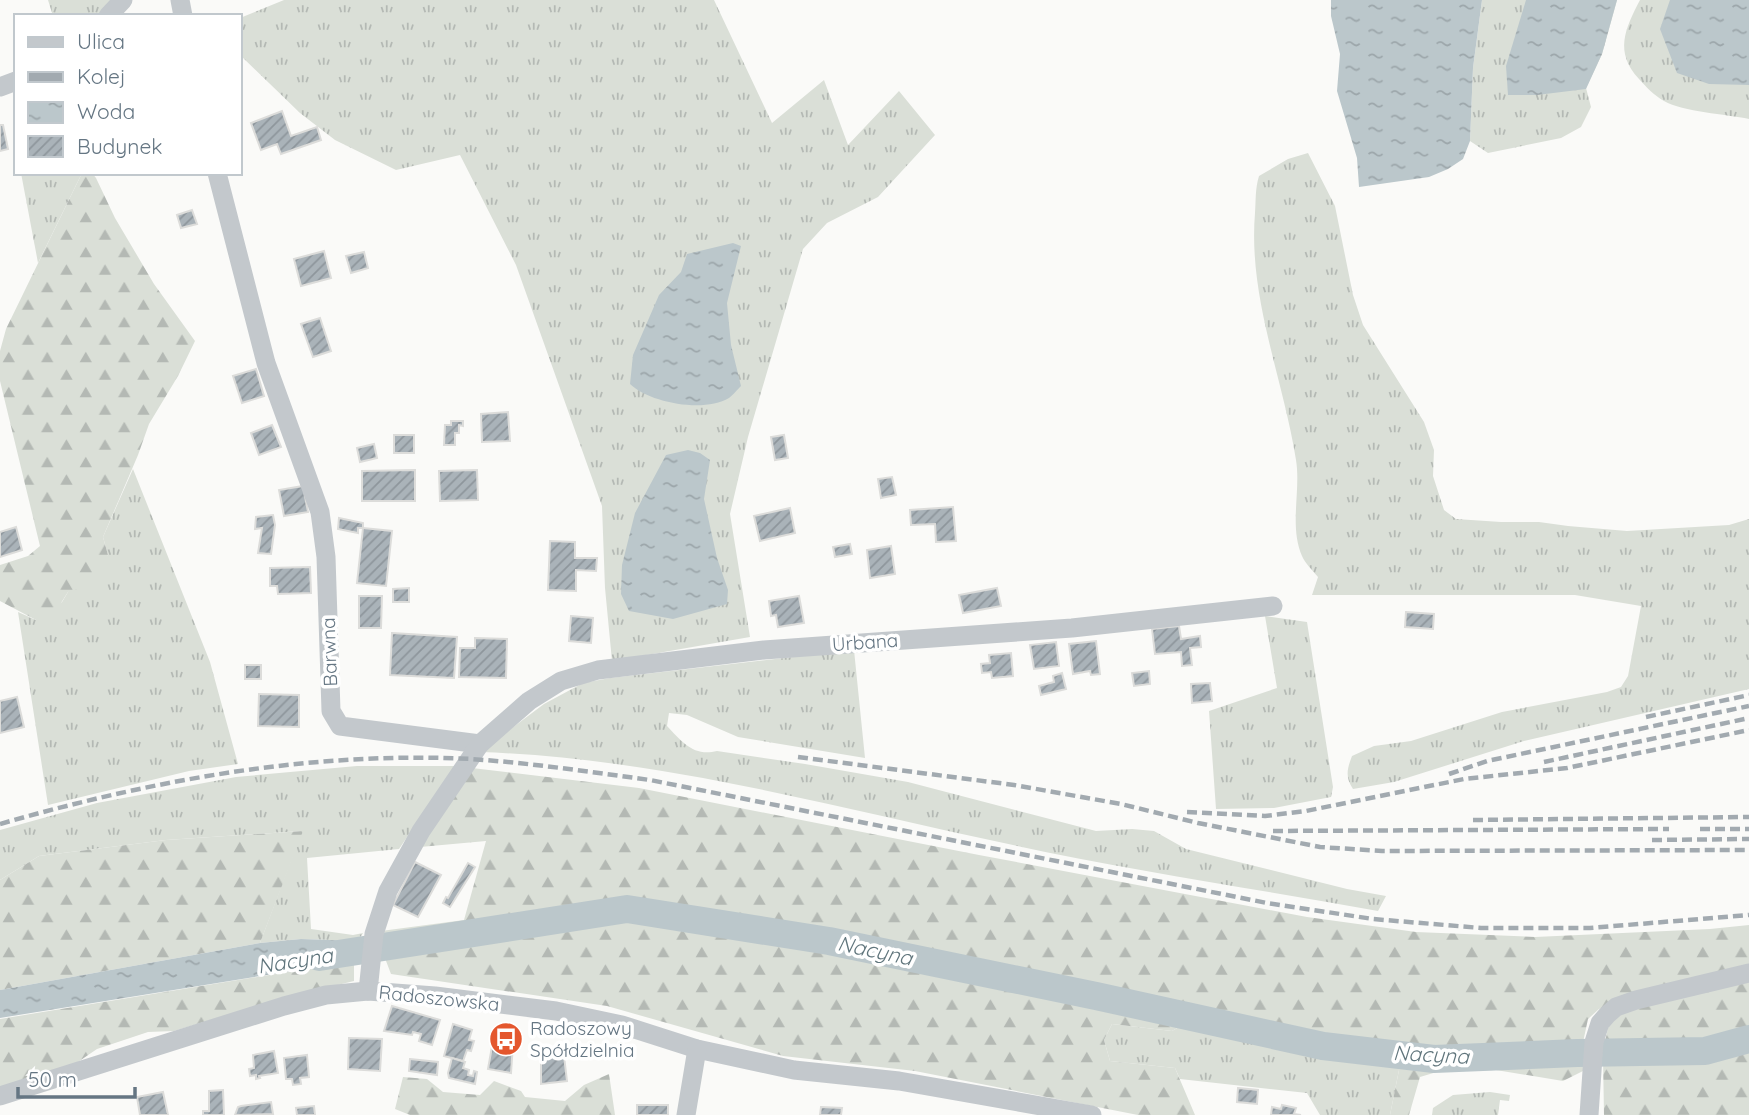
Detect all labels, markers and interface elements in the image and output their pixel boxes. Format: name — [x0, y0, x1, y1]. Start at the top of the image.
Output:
legend — [14, 14, 242, 175]
text: Ulica — [77, 28, 125, 54]
text: Kolej — [77, 63, 126, 89]
text: Woda — [77, 98, 135, 124]
text: Budynek — [77, 133, 163, 159]
street label: Barwna — [316, 617, 342, 687]
street label: Urbana — [831, 628, 899, 656]
water label: Nacyna — [835, 929, 916, 971]
water label: Nacyna — [255, 941, 336, 979]
street label: Radoszowska — [377, 980, 501, 1016]
place label: Radoszowy Spółdzielnia — [530, 1016, 634, 1062]
bus stop icon: Radoszowy Spółdzielnia — [487, 1020, 525, 1058]
water label: Nacyna — [1393, 1039, 1471, 1069]
scale bar — [18, 1056, 135, 1100]
text: 50 m — [28, 1066, 77, 1092]

